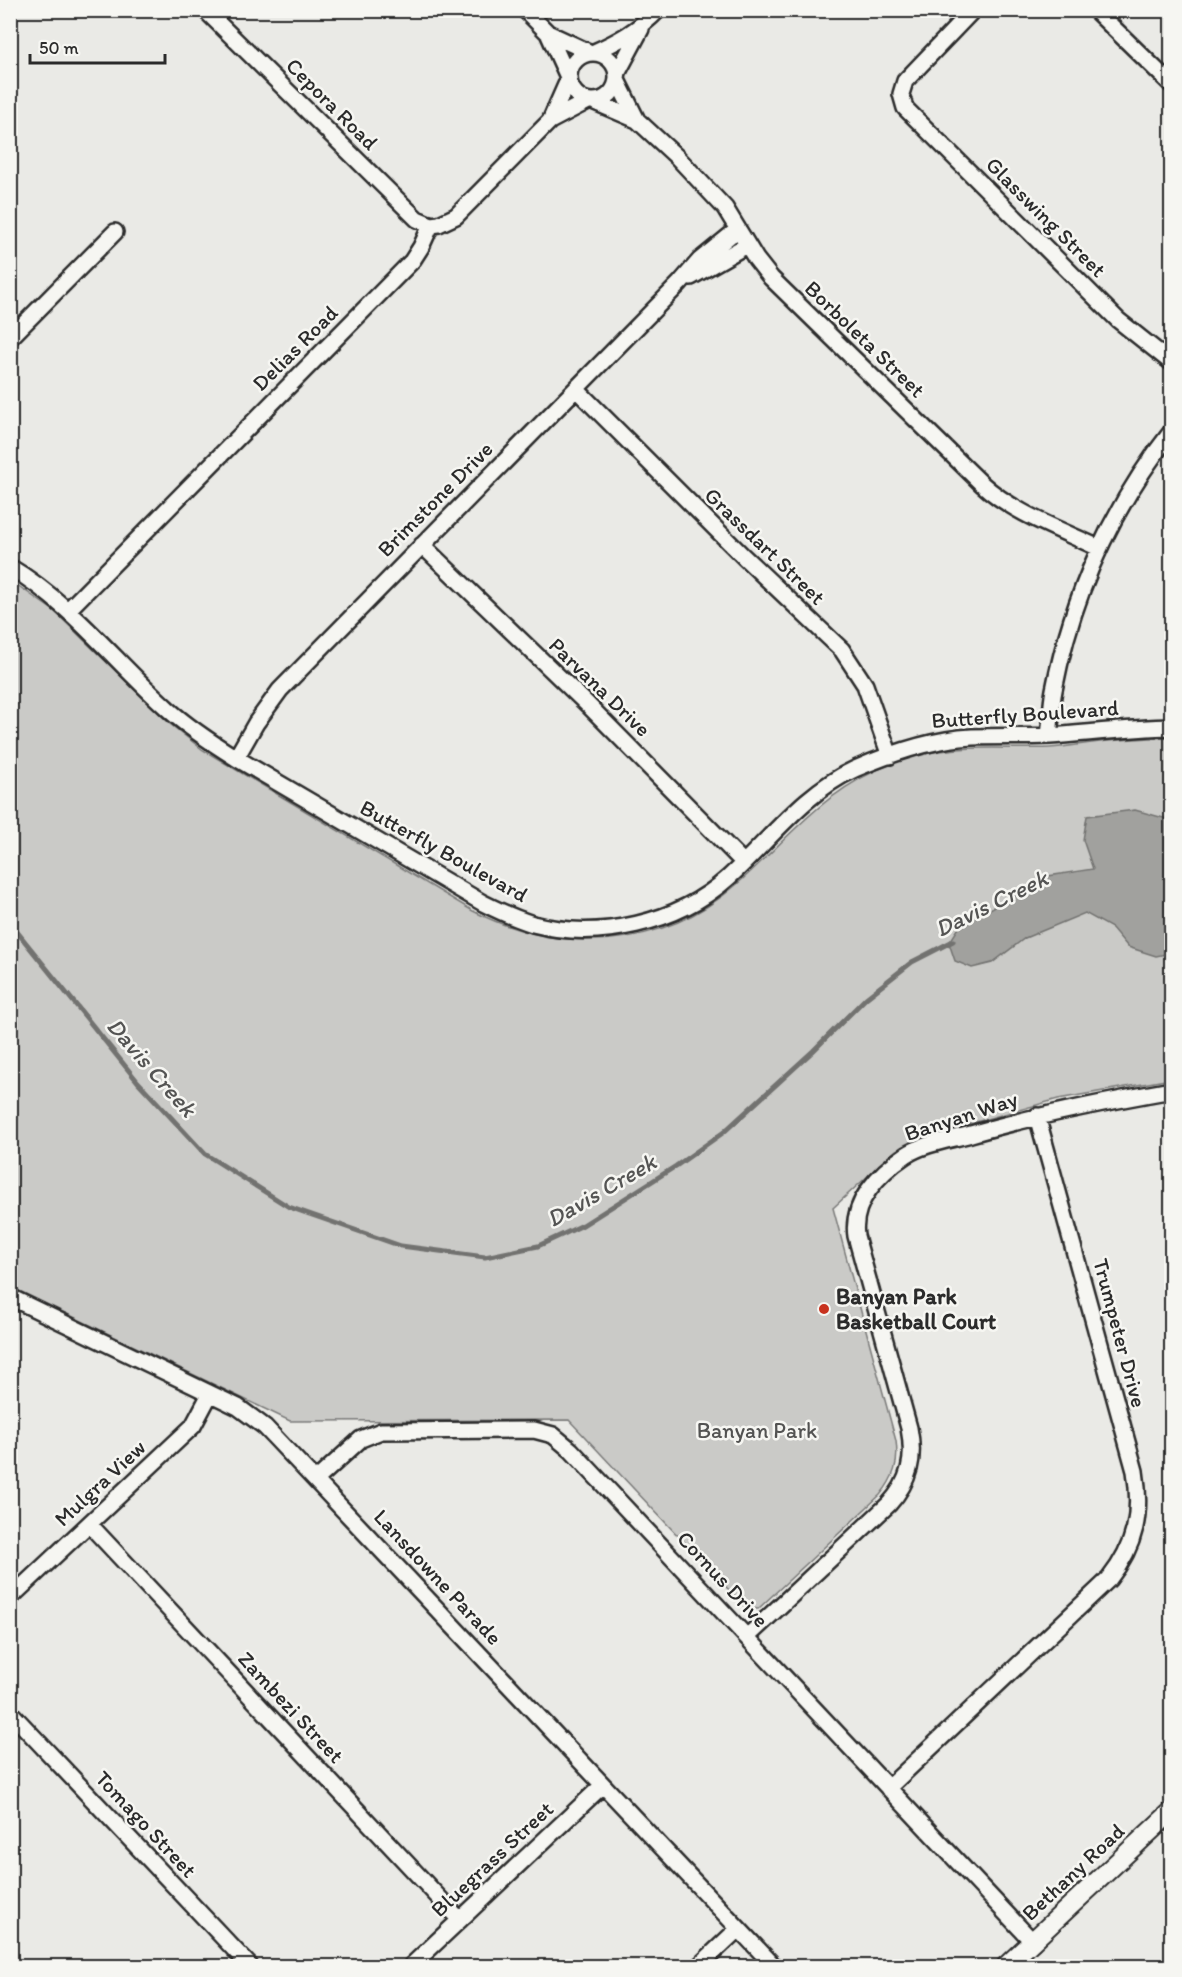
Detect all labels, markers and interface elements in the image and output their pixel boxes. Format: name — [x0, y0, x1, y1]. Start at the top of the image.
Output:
scale bar — [30, 27, 165, 65]
text: 50 m — [39, 37, 79, 59]
street label: Cepora Road — [280, 52, 384, 156]
street label: Glasswing Street — [980, 151, 1112, 283]
street label: Borboleta Street — [799, 275, 931, 403]
street label: Delias Road — [246, 299, 344, 397]
street label: Brimstone Drive — [372, 436, 498, 562]
street label: Grassdart Street — [699, 482, 831, 610]
street label: Parvana Drive — [543, 632, 657, 742]
street label: Butterfly Boulevard — [931, 694, 1120, 734]
street label: Butterfly Boulevard — [355, 794, 533, 908]
water label: Davis Creek — [930, 863, 1054, 943]
water label: Davis Creek — [101, 1011, 204, 1124]
street label: Banyan Way — [901, 1085, 1022, 1147]
water label: Davis Creek — [541, 1146, 662, 1233]
street label: Trumpeter Drive — [1087, 1256, 1153, 1410]
place label: Banyan Park Basketball Court — [836, 1283, 997, 1335]
marker: Banyan Park Basketball Court — [817, 1302, 831, 1316]
park label: Banyan Park — [697, 1417, 817, 1444]
street label: Mulgra View — [49, 1434, 151, 1532]
street label: Lansdowne Parade — [368, 1503, 508, 1651]
street label: Cornus Drive — [671, 1525, 775, 1633]
street label: Zambezi Street — [232, 1645, 350, 1769]
street label: Tomago Street — [90, 1765, 202, 1883]
street label: Bluegrass Street — [425, 1795, 559, 1923]
street label: Bethany Road — [1016, 1817, 1130, 1926]

